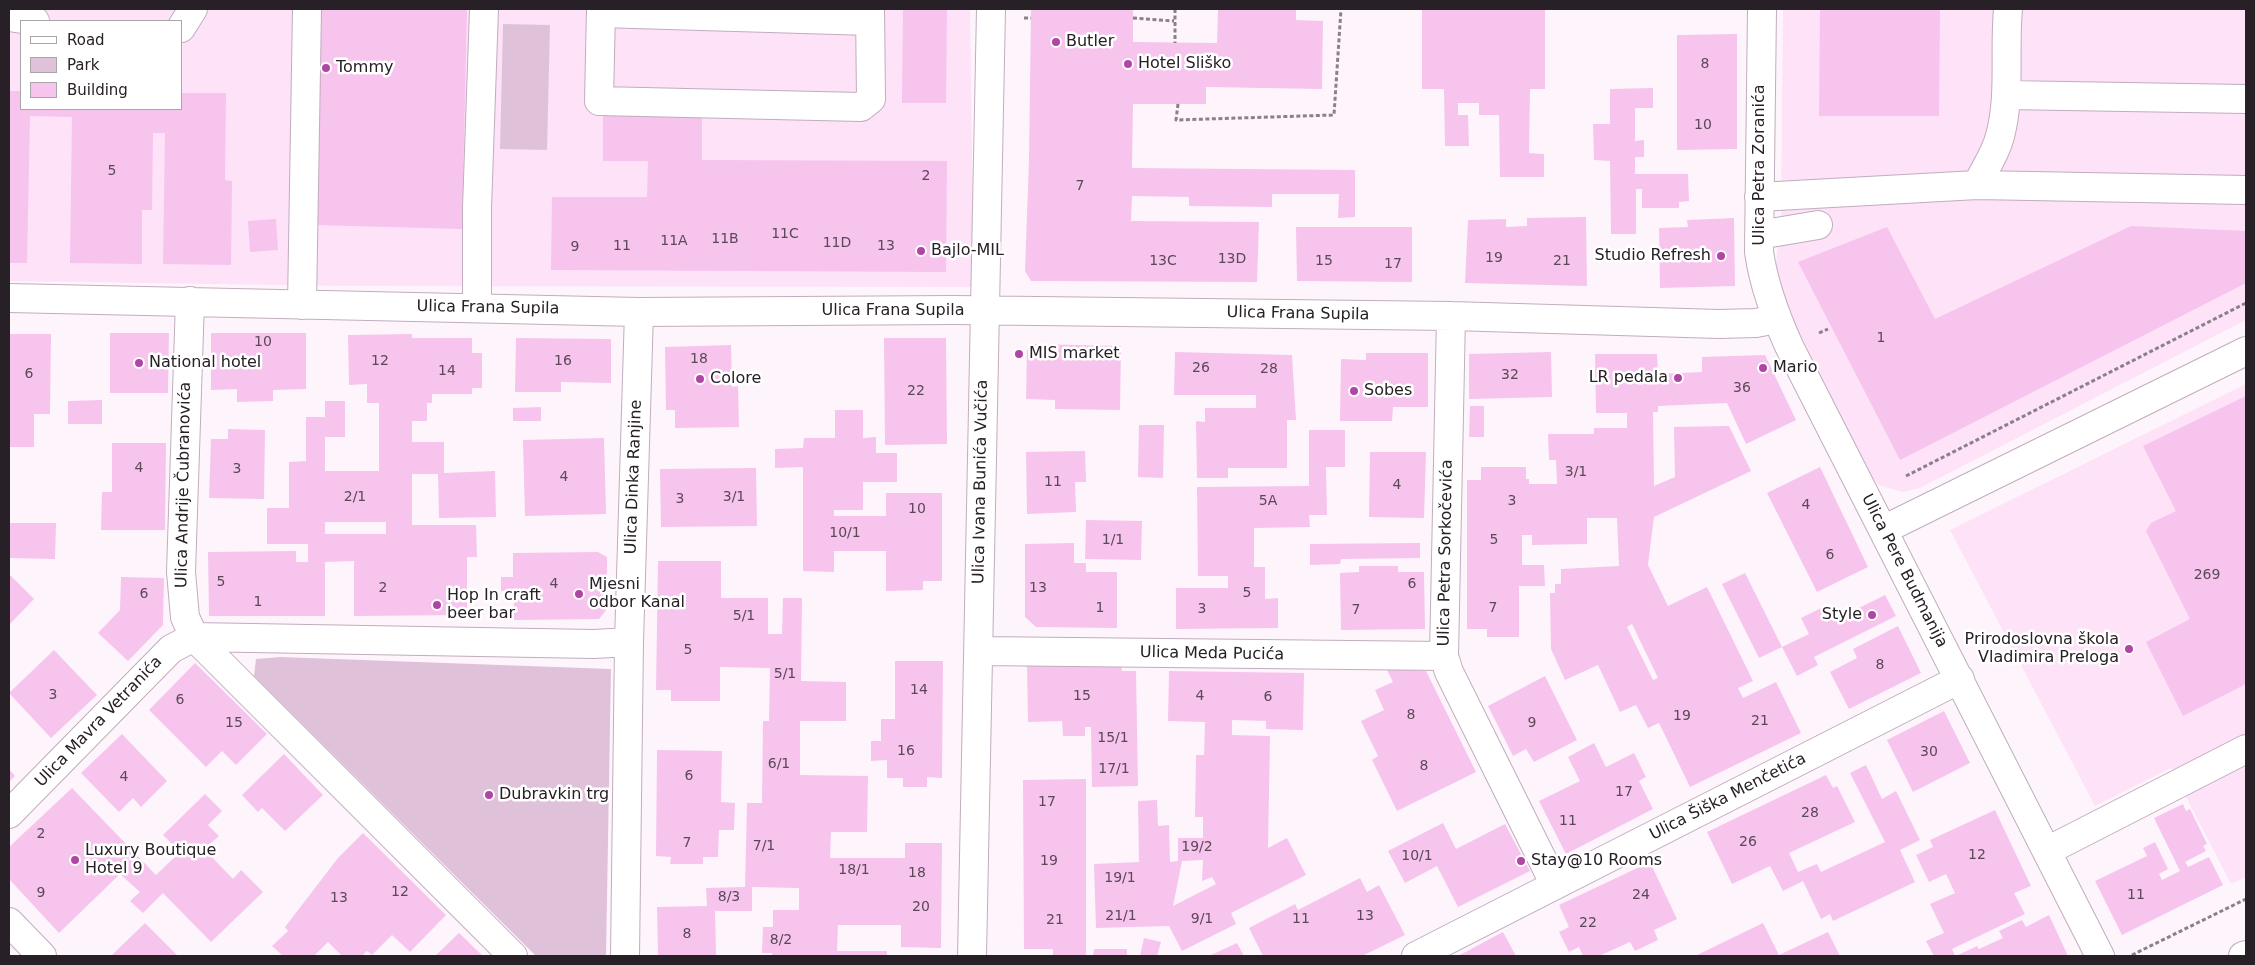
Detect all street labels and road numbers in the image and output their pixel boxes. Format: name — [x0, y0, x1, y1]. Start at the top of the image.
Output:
street label: Ulica Petra Zoranića — [1750, 84, 1770, 246]
street label: Ulica Frana Supila — [416, 297, 560, 319]
street label: Ulica Frana Supila — [822, 301, 964, 321]
street label: Ulica Frana Supila — [1226, 303, 1370, 325]
street label: Ulica Ivana Bunića Vučića — [970, 380, 992, 584]
street label: Ulica Andrije Čubranovića — [173, 382, 195, 588]
street label: Ulica Dinka Ranjine — [622, 399, 646, 555]
street label: Ulica Petra Sorkočevića — [1435, 459, 1457, 647]
street label: Ulica Pere Budmanija — [1857, 491, 1951, 651]
street label: Ulica Meda Pucića — [1140, 643, 1284, 665]
street label: Ulica Mavra Vetranića — [32, 653, 166, 791]
street label: Ulica Šiška Menčetića — [1647, 749, 1809, 845]

